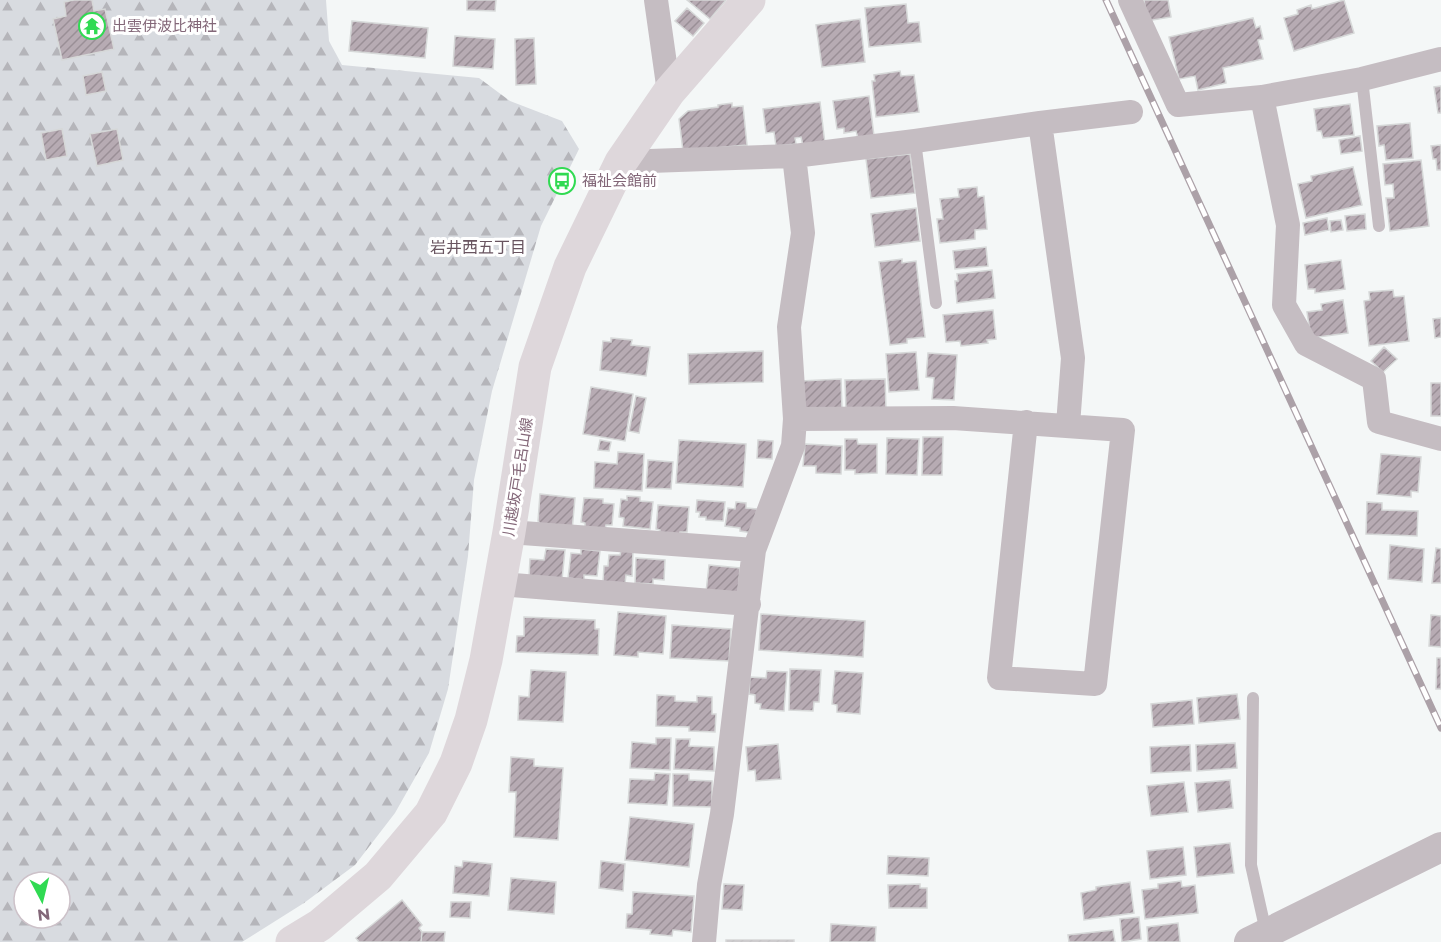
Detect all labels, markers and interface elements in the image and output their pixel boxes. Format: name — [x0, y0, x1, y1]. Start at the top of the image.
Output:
temple icon: 出雲伊波比神社 — [77, 11, 107, 41]
place label: 出雲伊波比神社 — [112, 16, 217, 35]
bus stop icon: 福祉会館前 — [547, 166, 577, 196]
place label: 福祉会館前 — [582, 171, 657, 190]
district label: 岩井西五丁目 — [430, 238, 526, 257]
street label: 川越坂戸毛呂山線 — [499, 416, 536, 538]
north arrow — [12, 870, 72, 930]
text: N — [36, 904, 51, 925]

